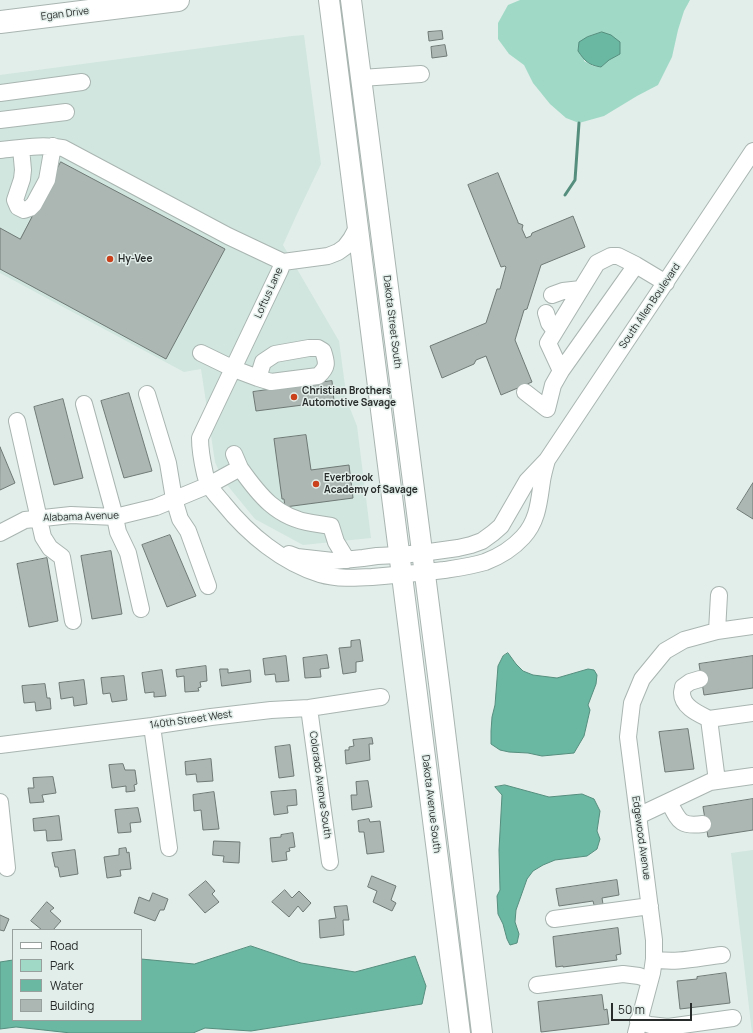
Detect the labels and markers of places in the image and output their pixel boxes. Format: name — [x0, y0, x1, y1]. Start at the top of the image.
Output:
place label: Hy-Vee — [118, 253, 152, 265]
marker: Hy-Vee — [105, 254, 115, 264]
place label: Christian Brothers Automotive Savage — [302, 385, 396, 408]
marker: Christian Brothers Automotive Savage — [289, 392, 299, 402]
place label: Everbrook Academy of Savage — [324, 472, 418, 496]
marker: Everbrook Academy of Savage — [311, 479, 321, 489]

